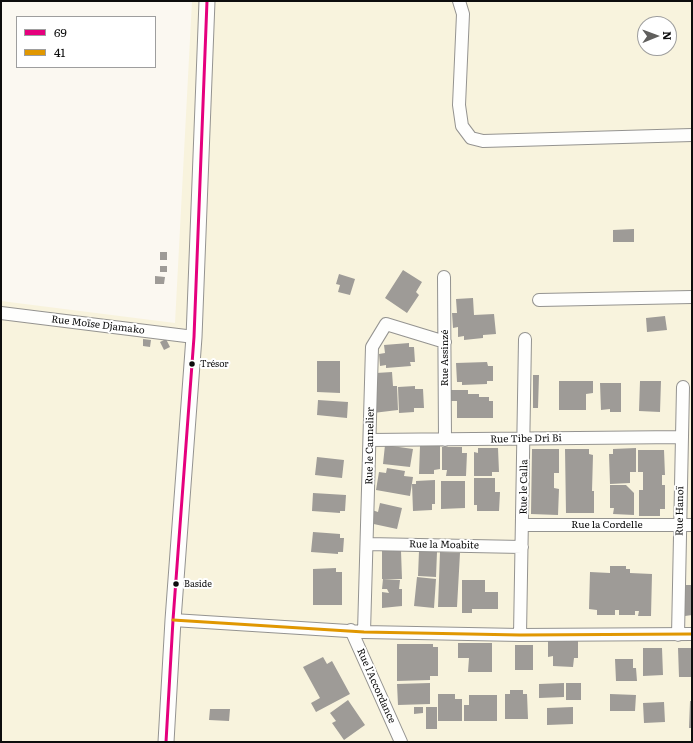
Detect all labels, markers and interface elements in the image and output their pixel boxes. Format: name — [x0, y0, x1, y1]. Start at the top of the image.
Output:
legend — [16, 16, 156, 68]
north arrow — [637, 16, 677, 56]
text: 69 — [54, 23, 67, 41]
text: N — [660, 31, 676, 41]
text: 41 — [54, 43, 66, 61]
street label: Rue Moïse Djamako — [51, 313, 145, 337]
street label: Rue Assinzé — [439, 330, 451, 386]
marker: Trésor — [187, 359, 197, 369]
place label: Trésor — [200, 359, 229, 369]
street label: Rue le Cannelier — [363, 407, 377, 485]
street label: Rue Tibe Dri Bi — [490, 432, 562, 446]
street label: Rue le Calla — [518, 459, 530, 515]
street label: Rue Hanoï — [674, 486, 686, 536]
street label: Rue la Cordelle — [571, 519, 643, 531]
street label: Rue la Moabite — [409, 538, 479, 552]
marker: Baside — [171, 579, 181, 589]
place label: Baside — [184, 579, 212, 589]
street label: Rue l'Accordance — [354, 647, 398, 725]

